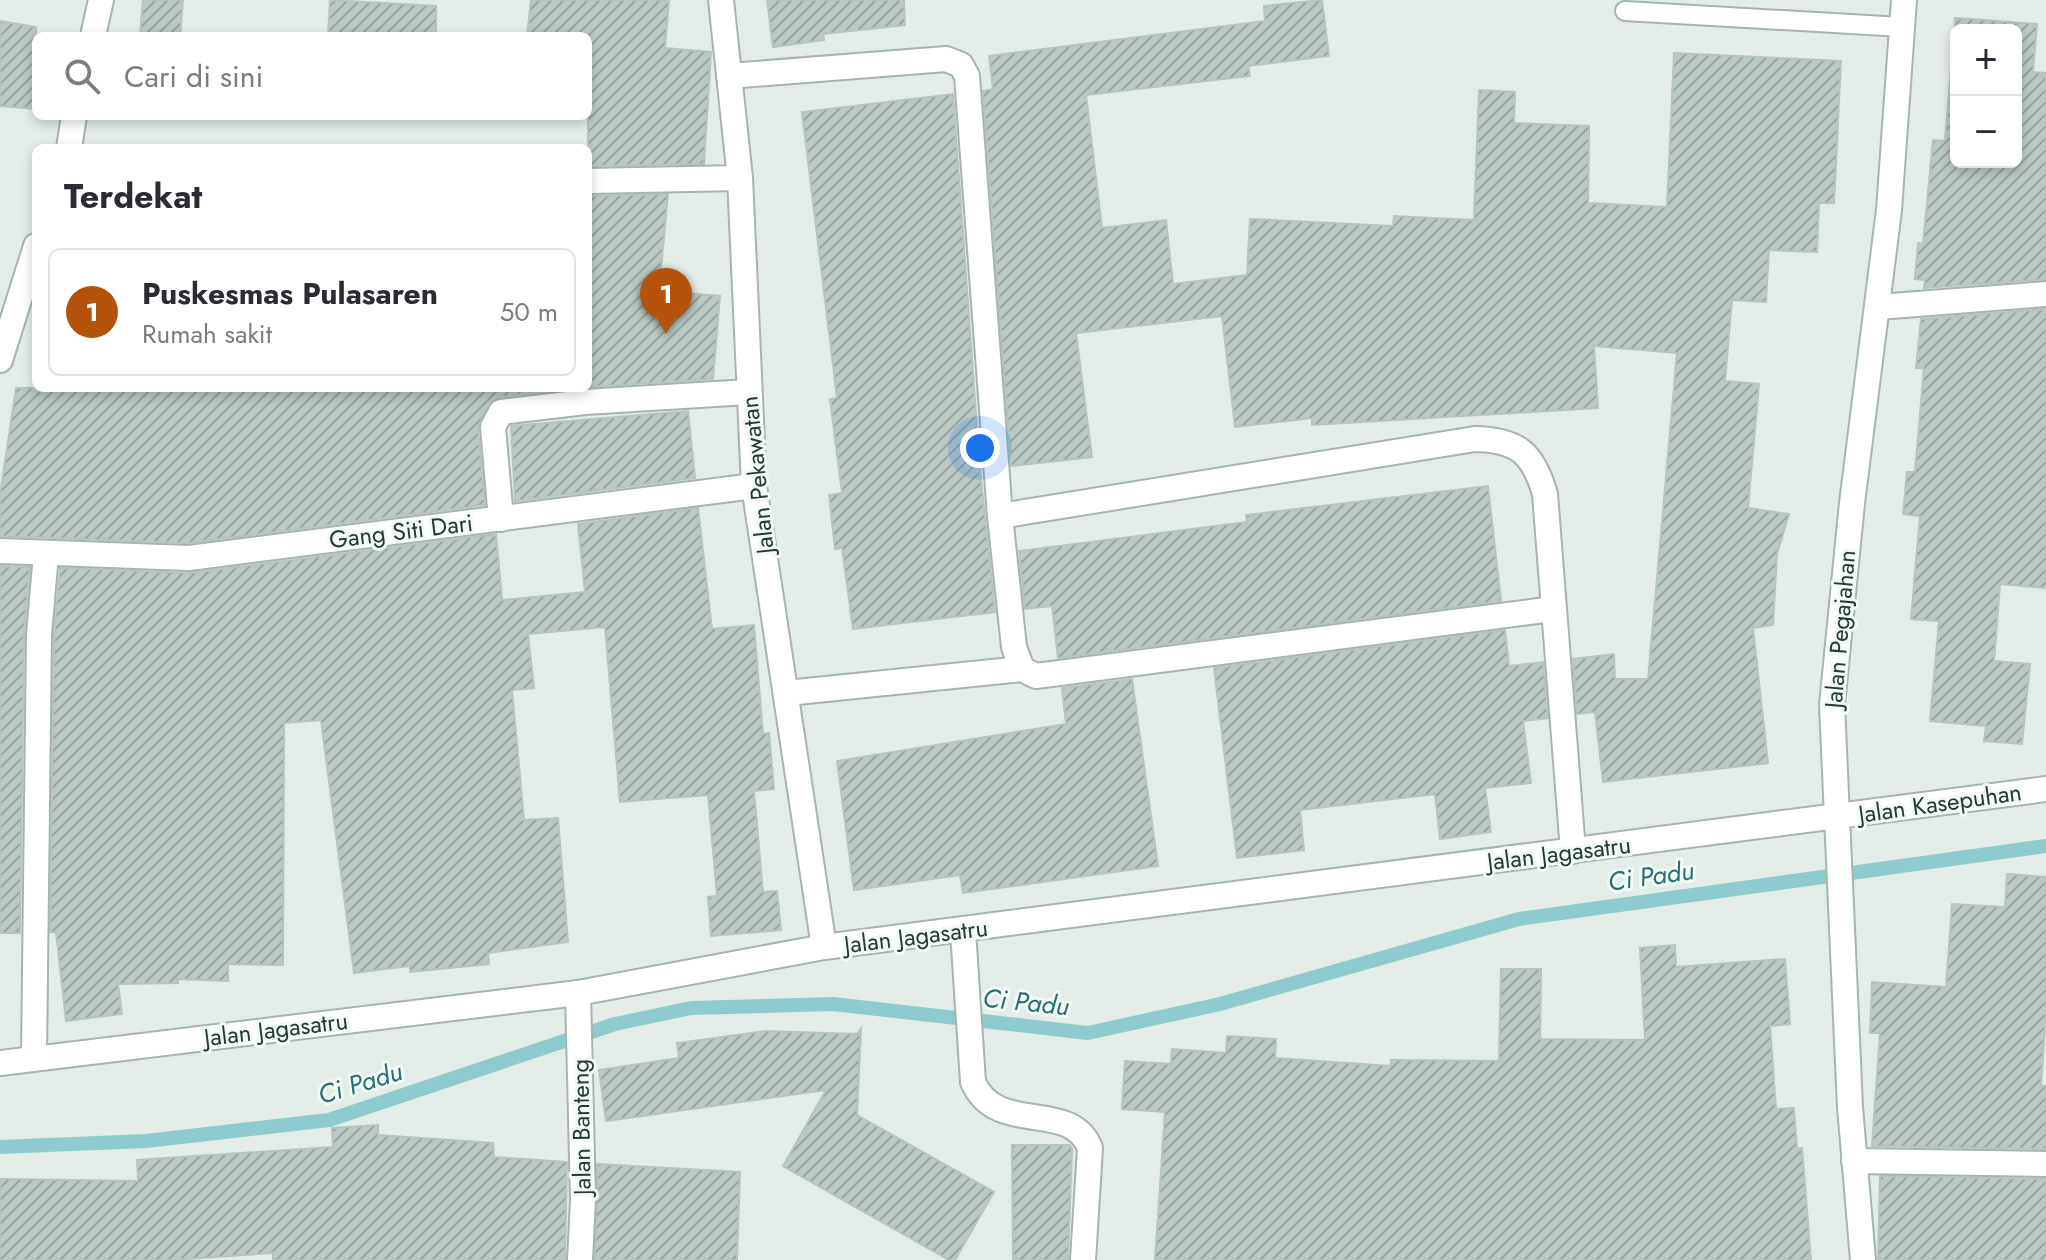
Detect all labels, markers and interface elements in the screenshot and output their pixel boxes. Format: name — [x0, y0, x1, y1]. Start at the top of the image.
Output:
map controls — [1950, 24, 2022, 168]
button: + — [1950, 24, 2022, 96]
search box — [32, 32, 592, 120]
icon: search — [60, 54, 104, 98]
text: Cari di sini — [124, 55, 263, 98]
button: − — [1950, 96, 2022, 168]
text: Terdekat — [64, 172, 202, 221]
pin: 1 — [640, 268, 692, 334]
text: Puskesmas Pulasaren — [142, 272, 438, 315]
text: 1 — [85, 293, 99, 331]
text: 50 m — [500, 293, 558, 331]
text: Rumah sakit — [142, 315, 272, 353]
street label: Jalan Pekawatan — [731, 394, 783, 559]
your location — [960, 428, 1000, 468]
street label: Gang Siti Dari — [327, 505, 475, 557]
street label: Jalan Pegajahan — [1815, 549, 1864, 712]
street label: Jalan Kasepuhan — [1853, 774, 2024, 832]
street label: Jalan Jagasatru — [1482, 827, 1633, 880]
water label: Ci Padu — [1605, 851, 1697, 901]
street label: Jalan Jagasatru — [839, 910, 990, 963]
water label: Ci Padu — [981, 979, 1071, 1025]
street label: Jalan Jagasatru — [199, 1003, 350, 1056]
water label: Ci Padu — [313, 1052, 407, 1114]
street label: Jalan Banteng — [562, 1059, 600, 1198]

